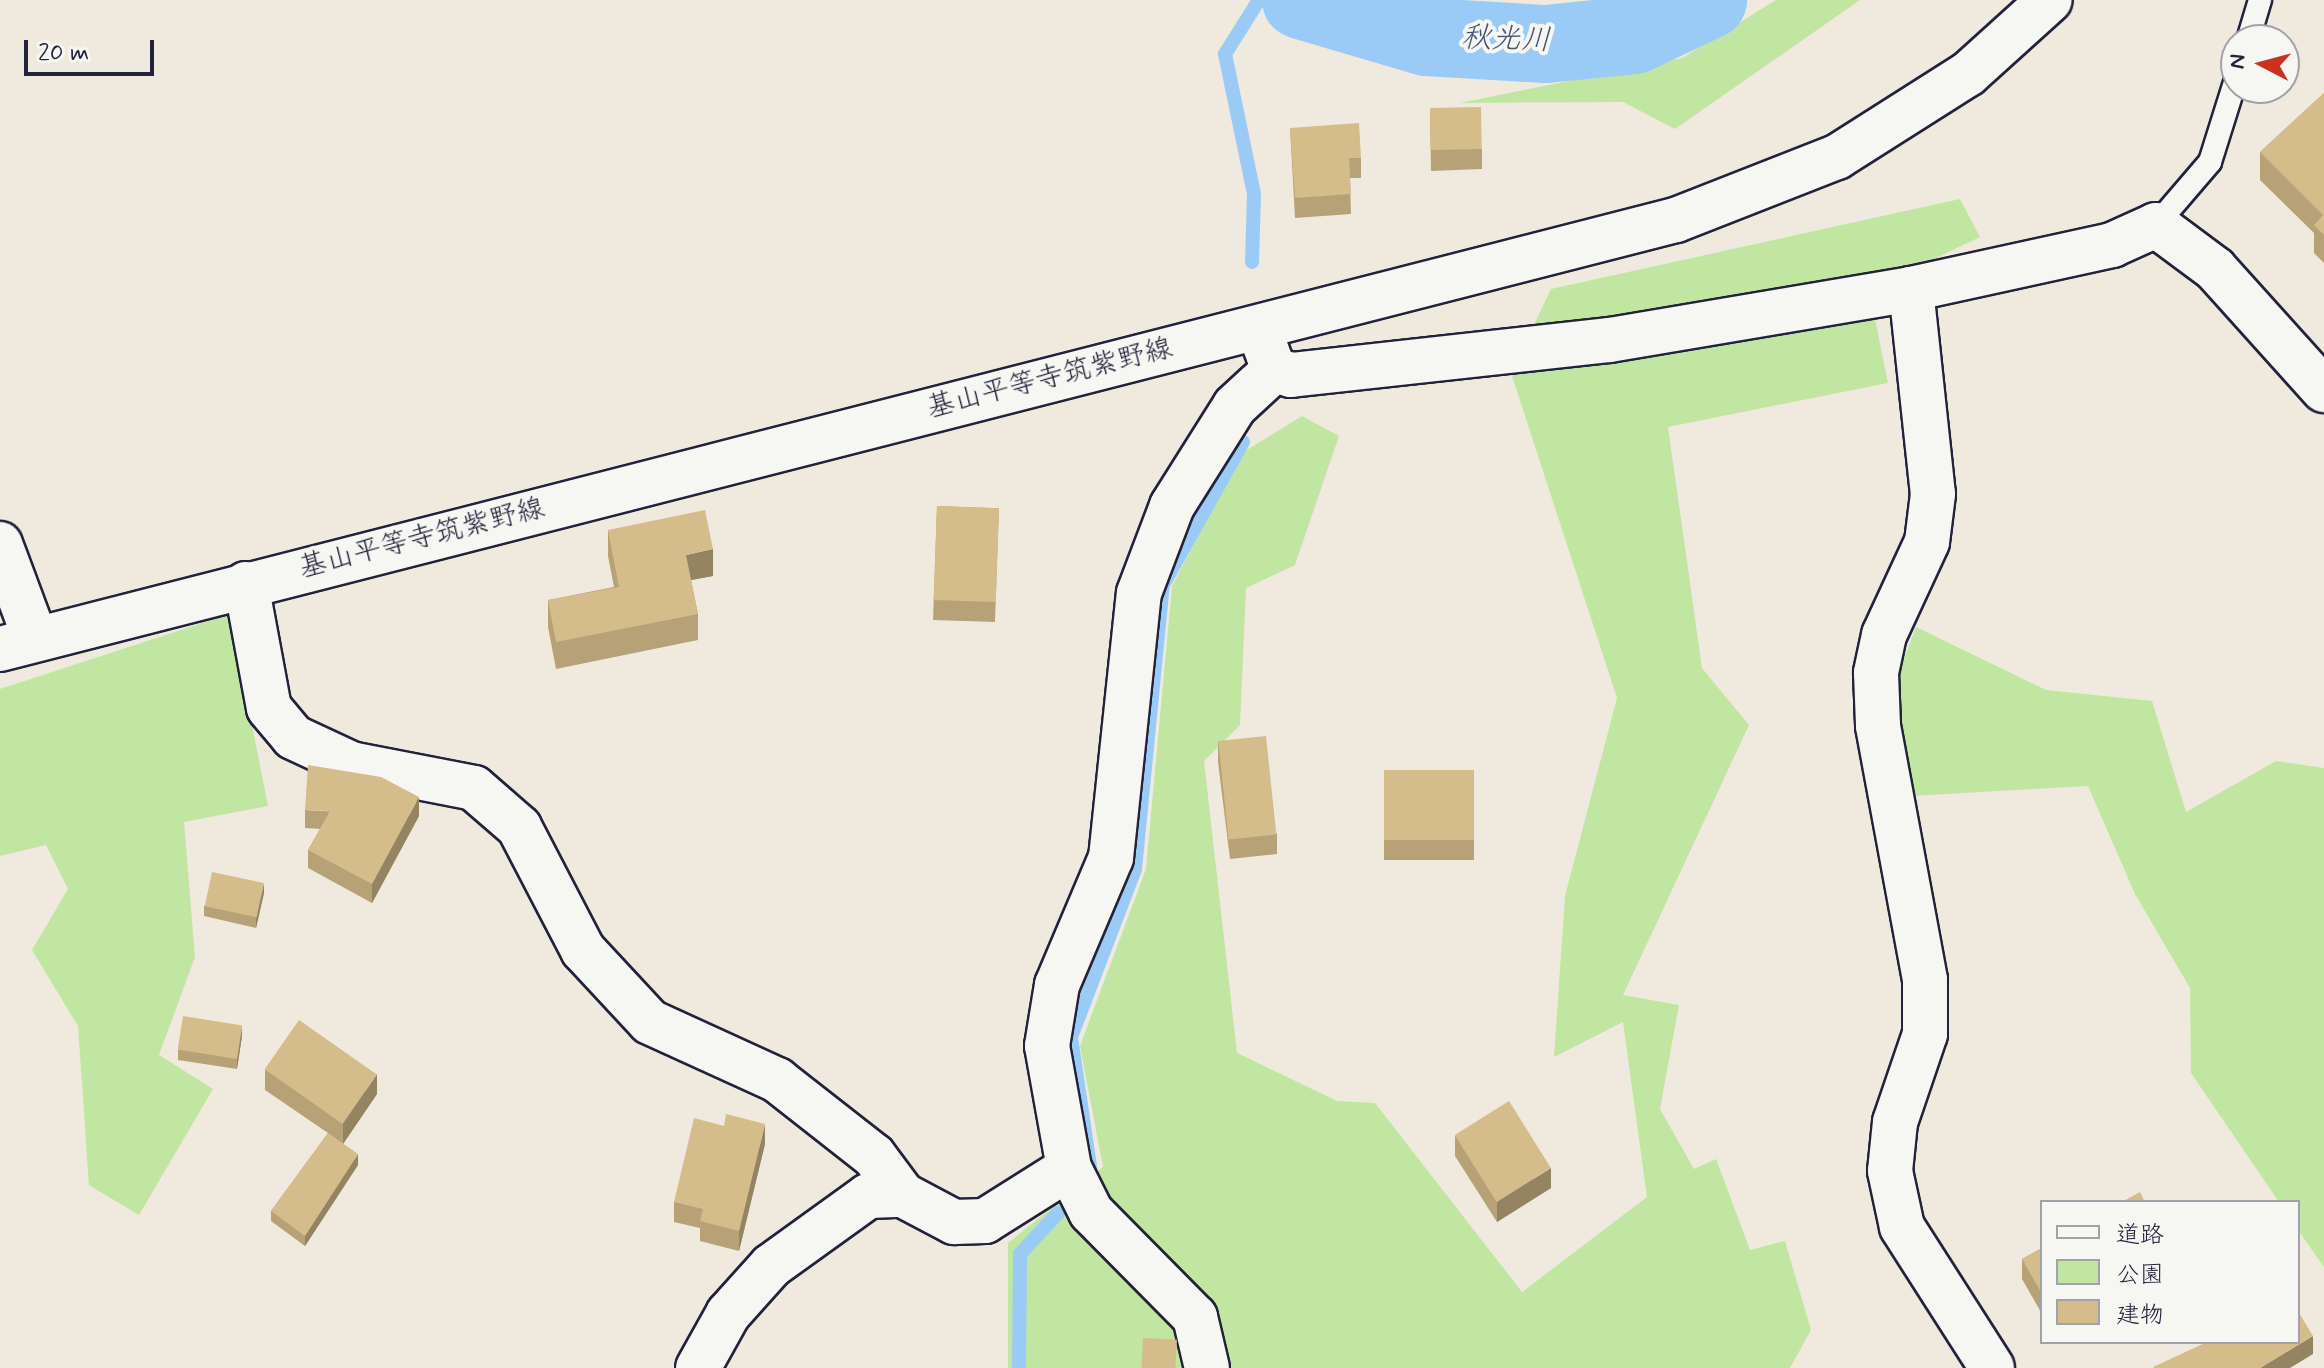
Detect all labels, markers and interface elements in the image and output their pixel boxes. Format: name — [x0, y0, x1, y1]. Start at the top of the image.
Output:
water label: 秋光川 — [1460, 20, 1552, 60]
scale bar — [28, 24, 158, 74]
north arrow — [2220, 24, 2300, 104]
text: 20 m — [38, 38, 89, 69]
text: N — [2223, 53, 2253, 70]
street label: 基山平等寺筑紫野線 — [924, 332, 1176, 426]
street label: 基山平等寺筑紫野線 — [296, 492, 548, 586]
legend — [2040, 1200, 2300, 1344]
text: 道路 — [2116, 1220, 2164, 1251]
text: 公園 — [2116, 1260, 2164, 1291]
text: 建物 — [2116, 1300, 2164, 1331]

